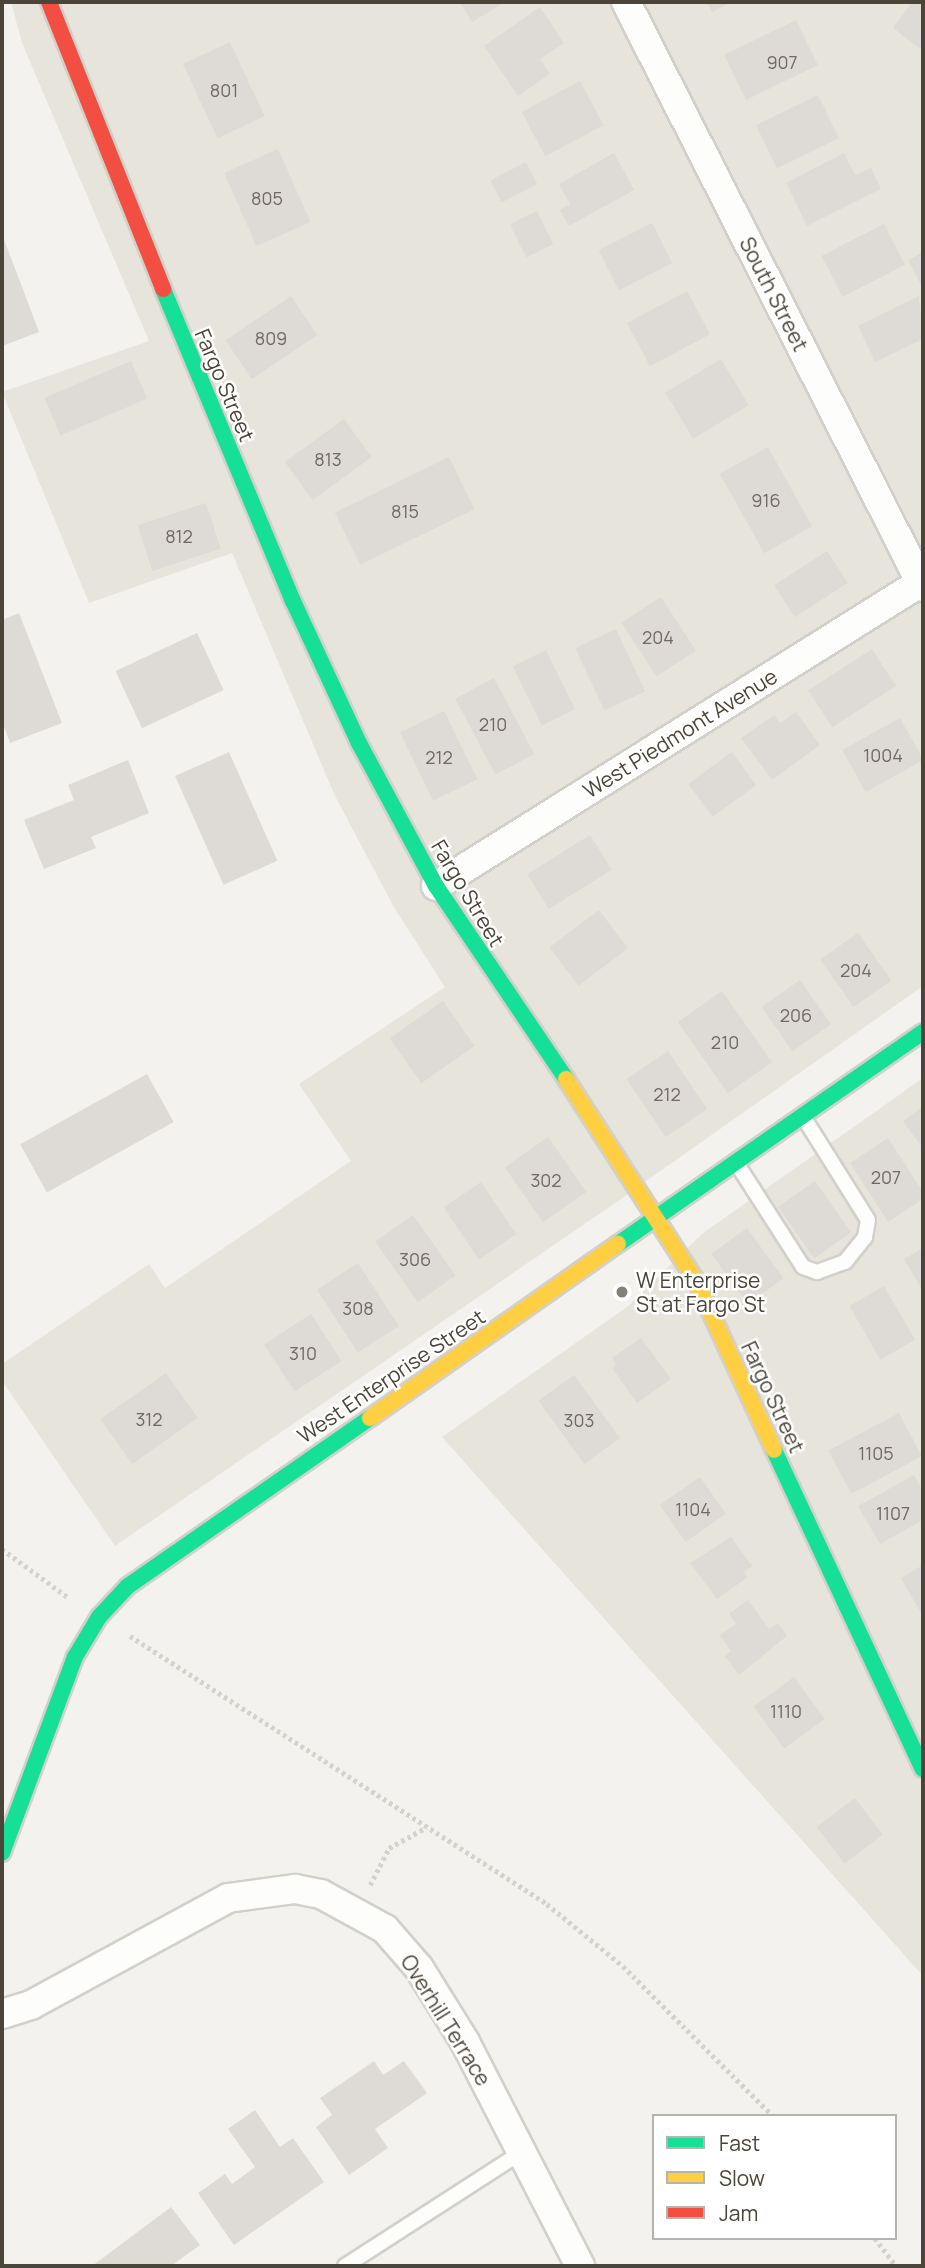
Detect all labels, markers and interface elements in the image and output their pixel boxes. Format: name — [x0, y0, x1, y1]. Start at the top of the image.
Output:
house number: 907 — [766, 51, 798, 73]
house number: 801 — [210, 79, 238, 101]
house number: 805 — [251, 187, 283, 209]
street label: South Street — [734, 233, 814, 355]
street label: Fargo Street — [190, 325, 260, 445]
house number: 809 — [255, 327, 287, 349]
house number: 813 — [314, 448, 342, 470]
house number: 916 — [751, 489, 781, 511]
house number: 815 — [391, 500, 419, 522]
house number: 812 — [165, 525, 193, 547]
house number: 204 — [642, 626, 674, 648]
street label: West Piedmont Avenue — [578, 663, 782, 803]
house number: 210 — [479, 713, 507, 735]
house number: 1004 — [863, 744, 903, 766]
house number: 212 — [425, 746, 453, 768]
street label: Fargo Street — [426, 835, 510, 951]
house number: 204 — [840, 959, 872, 981]
house number: 206 — [780, 1004, 812, 1026]
house number: 210 — [711, 1031, 739, 1053]
house number: 212 — [653, 1083, 681, 1105]
house number: 207 — [871, 1166, 901, 1188]
house number: 302 — [530, 1169, 562, 1191]
house number: 306 — [399, 1248, 431, 1270]
place label: W Enterprise St at Fargo St — [636, 1267, 765, 1317]
marker: W Enterprise St at Fargo St — [614, 1284, 630, 1300]
house number: 308 — [342, 1297, 374, 1319]
street label: West Enterprise Street — [292, 1304, 490, 1448]
street label: Fargo Street — [736, 1337, 810, 1457]
house number: 310 — [289, 1342, 317, 1364]
house number: 312 — [135, 1408, 163, 1430]
house number: 303 — [564, 1409, 594, 1431]
house number: 1105 — [858, 1442, 894, 1464]
house number: 1104 — [675, 1498, 711, 1520]
house number: 1107 — [876, 1502, 910, 1524]
house number: 1110 — [770, 1700, 802, 1722]
street label: Overhill Terrace — [396, 1950, 496, 2090]
legend — [652, 2114, 897, 2240]
text: Fast — [719, 2129, 760, 2157]
text: Slow — [719, 2164, 765, 2192]
text: Jam — [719, 2199, 758, 2227]

